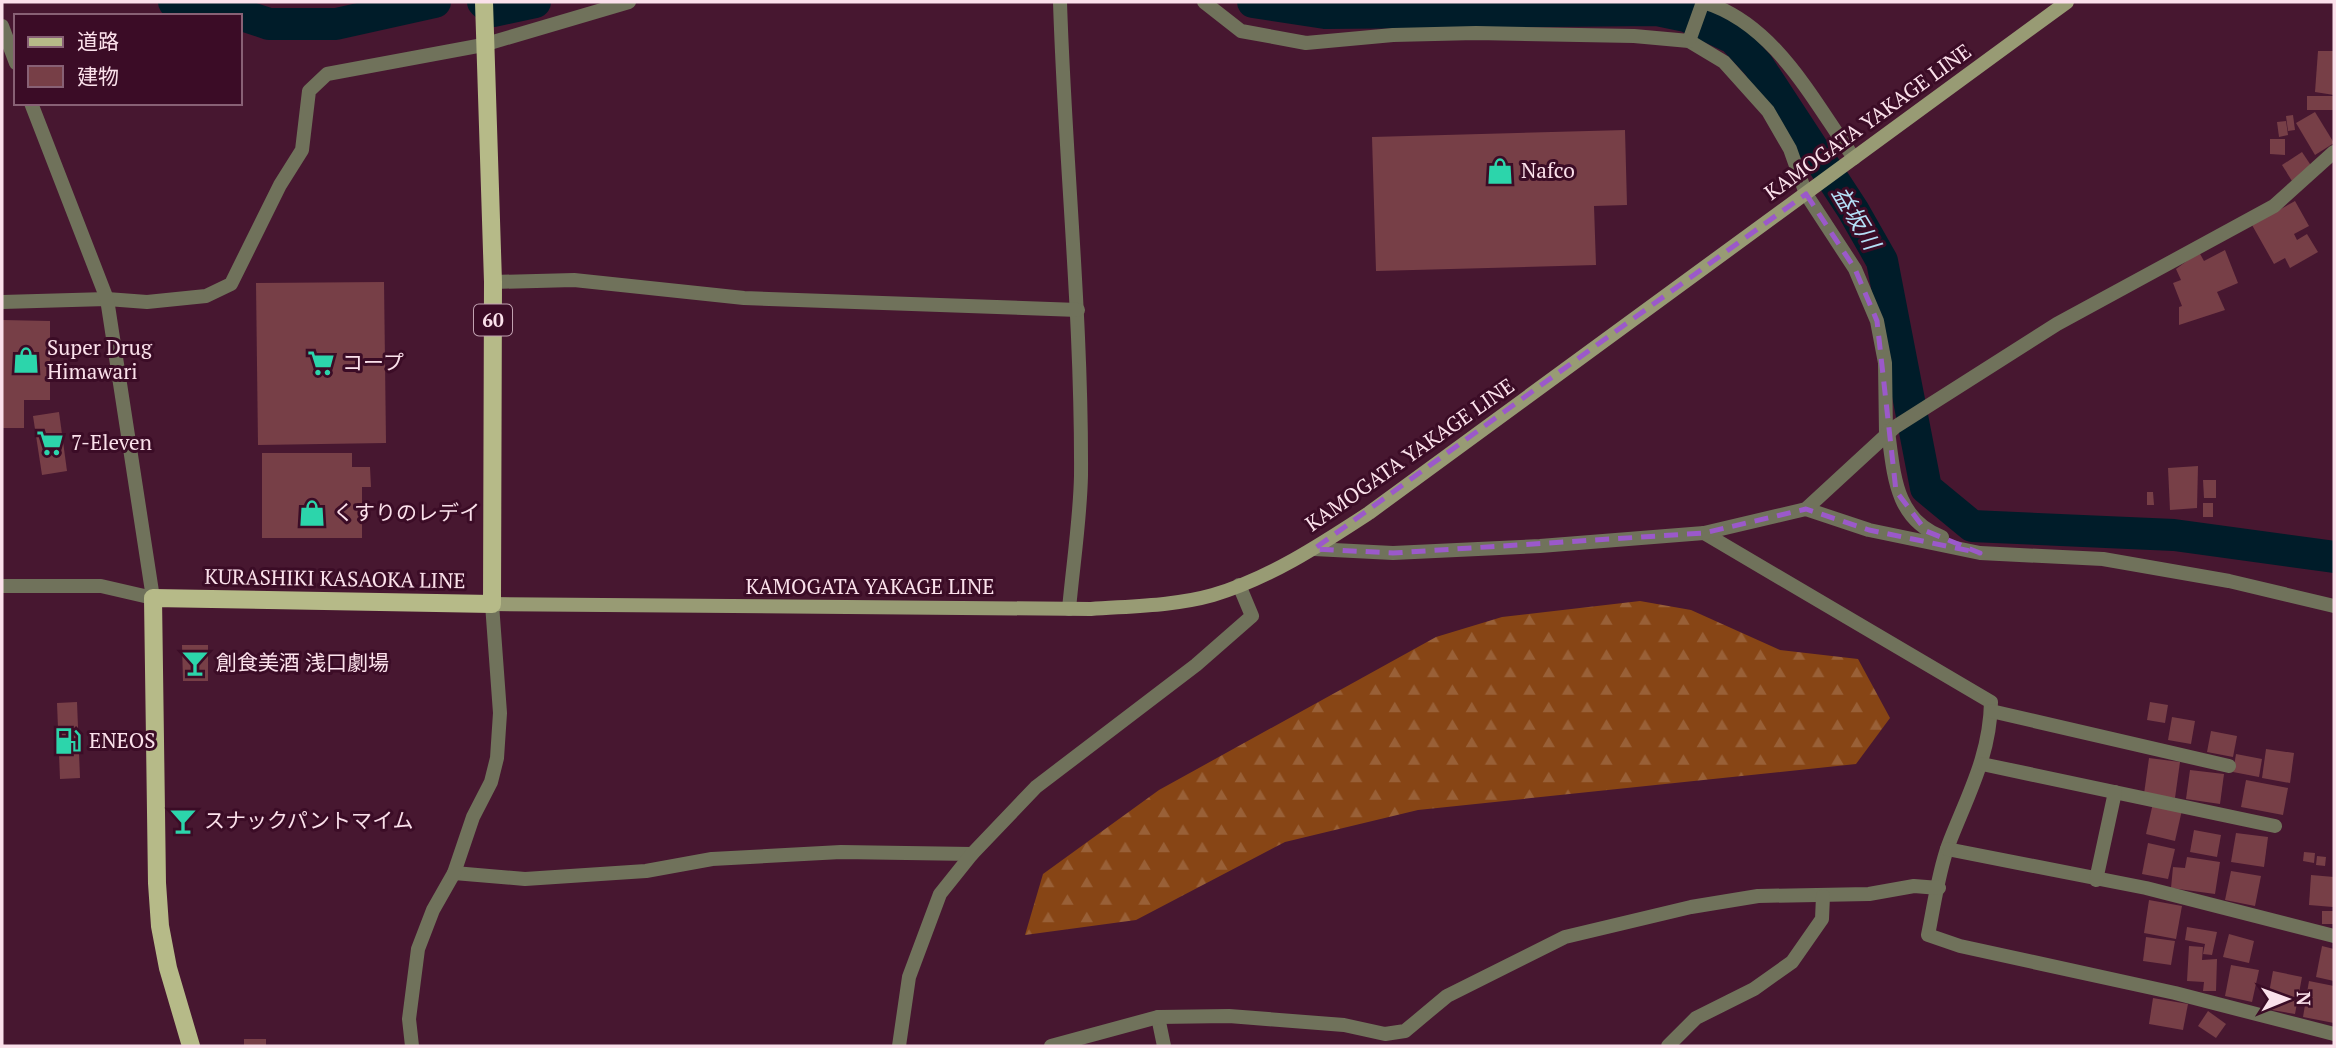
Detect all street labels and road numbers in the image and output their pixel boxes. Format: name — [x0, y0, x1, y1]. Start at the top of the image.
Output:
street label: KAMOGATA YAKAGE LINE — [1758, 37, 1976, 206]
road number: 60 — [474, 304, 512, 336]
street label: KAMOGATA YAKAGE LINE — [1299, 371, 1520, 537]
street label: KURASHIKI KASAOKA LINE — [204, 562, 466, 594]
street label: KAMOGATA YAKAGE LINE — [745, 572, 995, 600]

